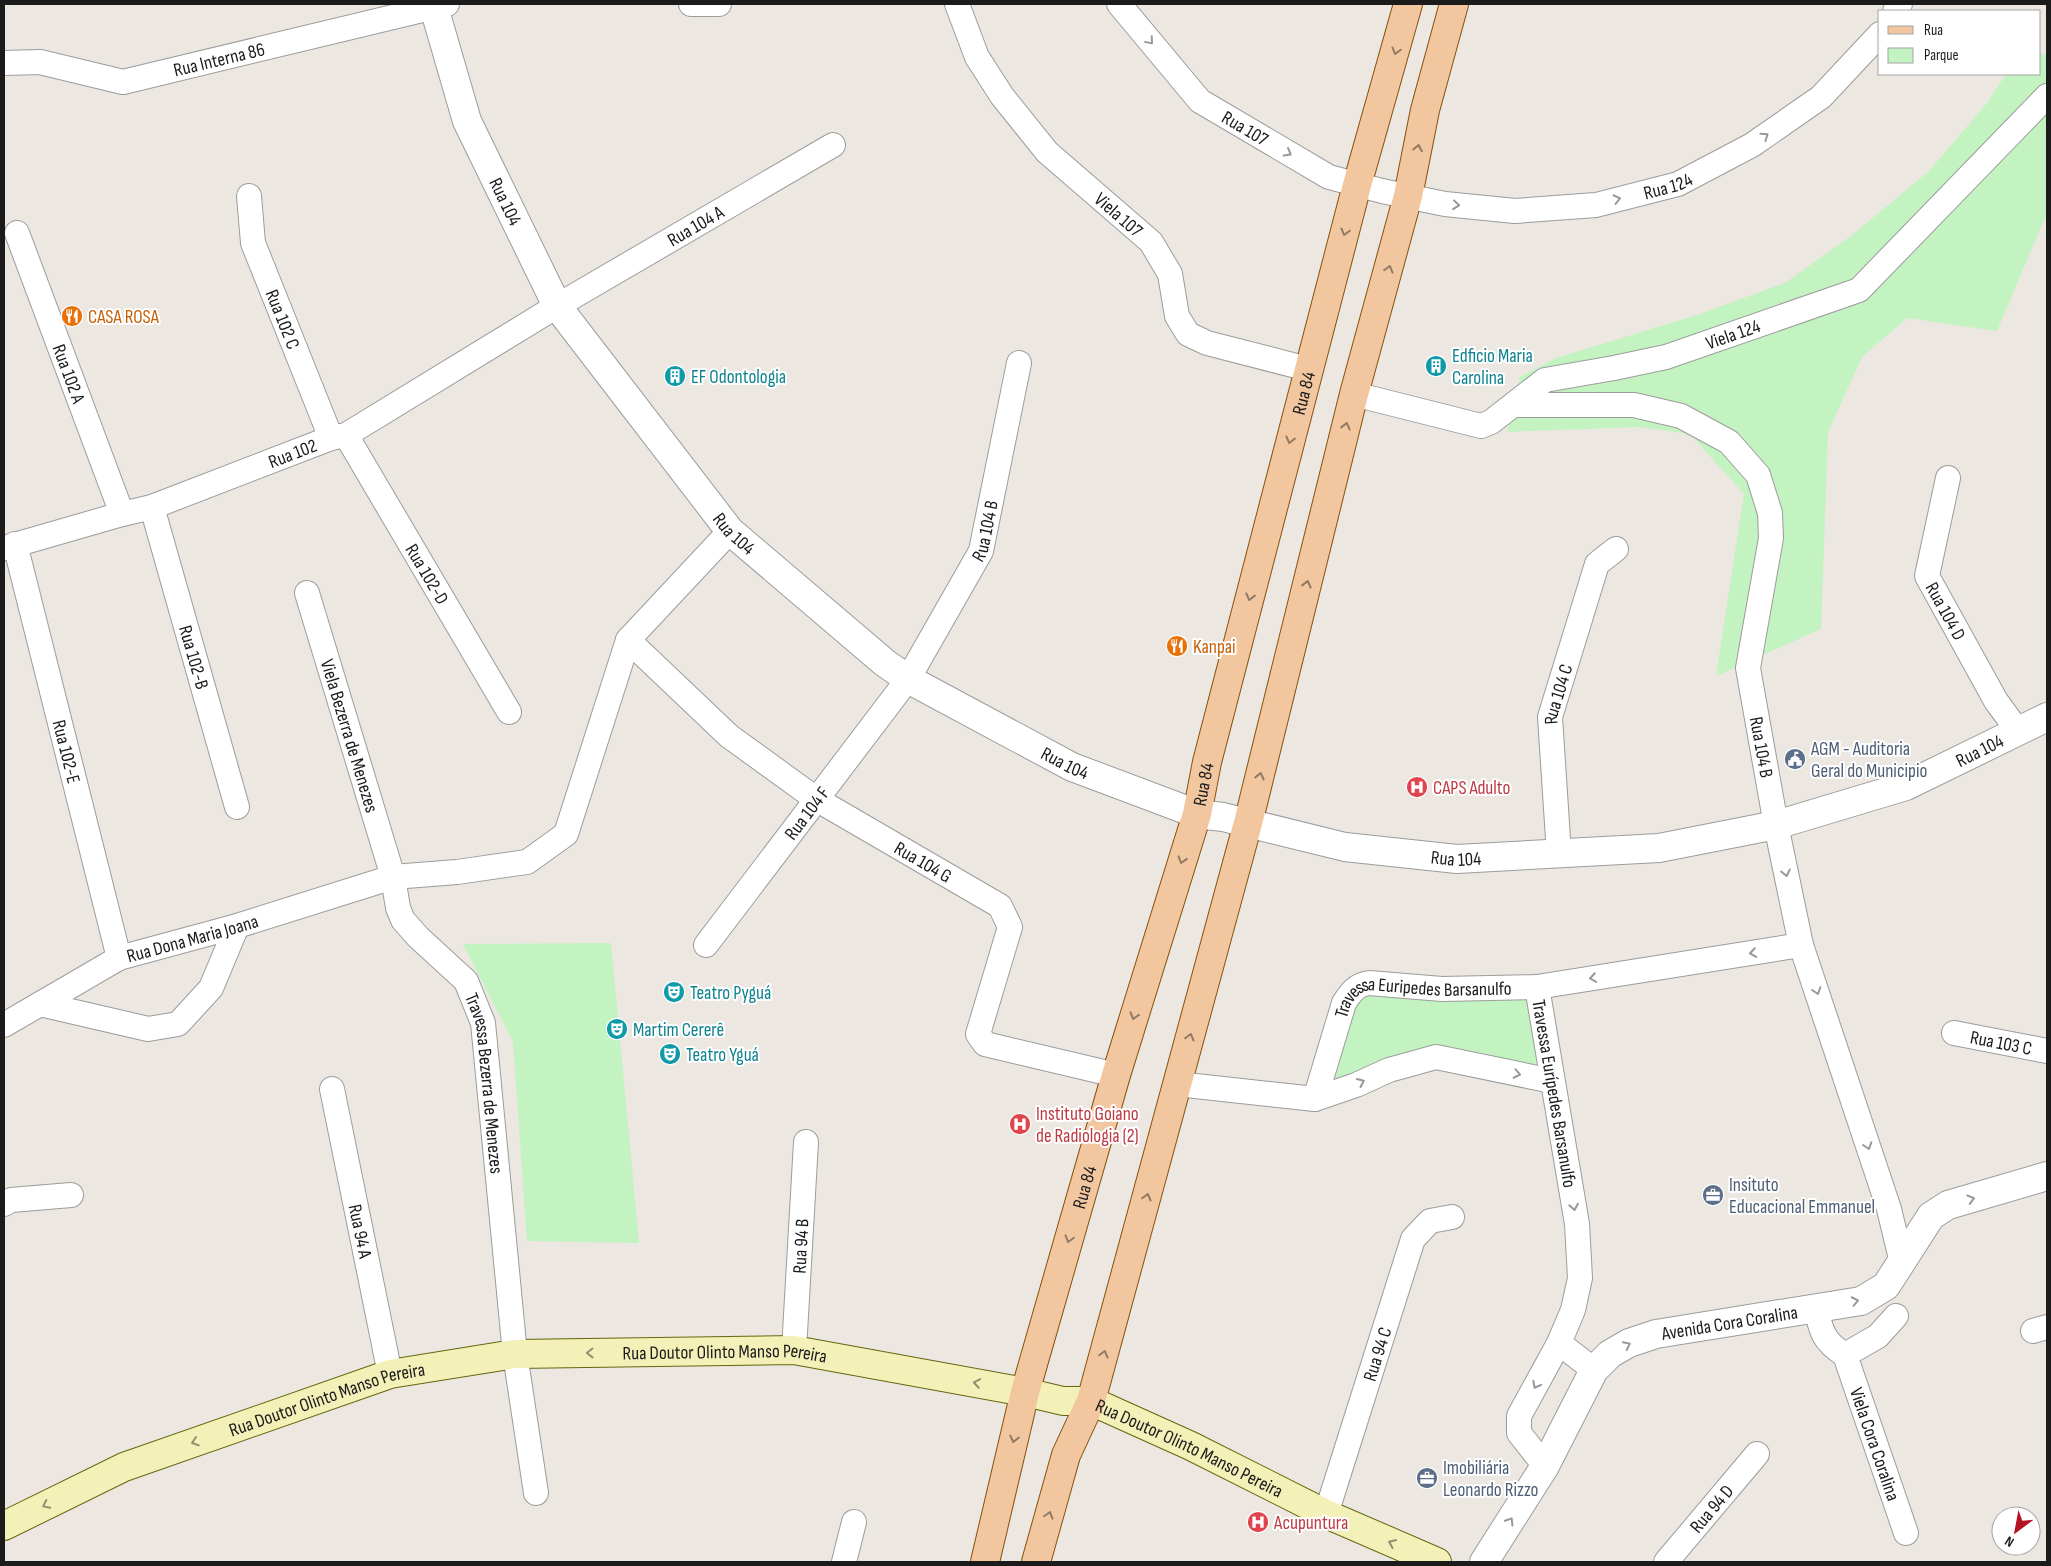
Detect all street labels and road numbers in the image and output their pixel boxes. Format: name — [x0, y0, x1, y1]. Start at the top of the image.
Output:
street label: Rua Interna 86 — [171, 38, 267, 82]
street label: Rua 107 — [1217, 106, 1272, 152]
street label: Rua 124 — [1641, 168, 1697, 205]
street label: Rua 104 — [483, 174, 526, 229]
street label: Viela 107 — [1089, 188, 1147, 243]
street label: Rua 104 A — [664, 201, 729, 252]
street label: Rua 102 C — [260, 286, 304, 353]
street label: Viela 124 — [1703, 315, 1764, 355]
street label: Rua 102 A — [47, 341, 90, 408]
street label: Rua 84 — [1288, 369, 1321, 417]
street label: Rua 102 — [265, 435, 320, 474]
street label: Rua 104 B — [967, 499, 1004, 566]
street label: Rua 104 — [707, 509, 759, 560]
street label: Rua 102-D — [400, 540, 453, 609]
street label: Rua 104 D — [1920, 579, 1970, 644]
street label: Rua 102-B — [173, 623, 213, 692]
street label: Viela Bezerra de Menezes — [315, 656, 383, 816]
street label: Rua 104 C — [1540, 662, 1579, 725]
street label: Rua 104 B — [1744, 715, 1777, 780]
street label: Rua 102-E — [47, 718, 85, 786]
street label: Rua 104 — [1952, 730, 2008, 773]
street label: Rua 104 — [1037, 742, 1091, 785]
street label: Rua 84 — [1189, 761, 1220, 808]
street label: Rua 104 F — [780, 783, 835, 845]
street label: Rua 104 G — [890, 837, 956, 888]
street label: Rua 104 — [1430, 846, 1482, 872]
street label: Rua Dona Maria Joana — [124, 910, 261, 968]
street label: Travessa Euripedes Barsanulfo — [1330, 973, 1512, 1021]
street label: Travessa Bezerra de Menezes — [459, 990, 508, 1175]
street label: Travessa Eurípedes Barsanulfo — [1526, 998, 1581, 1190]
street label: Rua 103 C — [1968, 1026, 2034, 1061]
street label: Rua 84 — [1068, 1163, 1102, 1212]
street label: Rua 94 A — [343, 1202, 376, 1261]
street label: Rua 94 B — [788, 1218, 815, 1274]
street label: Avenida Cora Coralina — [1659, 1301, 1799, 1346]
street label: Rua 94 C — [1359, 1324, 1397, 1384]
street label: Rua Doutor Olinto Manso Pereira — [622, 1340, 829, 1369]
street label: Rua Doutor Olinto Manso Pereira — [226, 1359, 427, 1442]
street label: Viela Cora Coralina — [1844, 1385, 1904, 1504]
street label: Rua Doutor Olinto Manso Pereira — [1092, 1395, 1287, 1503]
street label: Rua 94 D — [1685, 1481, 1739, 1538]

